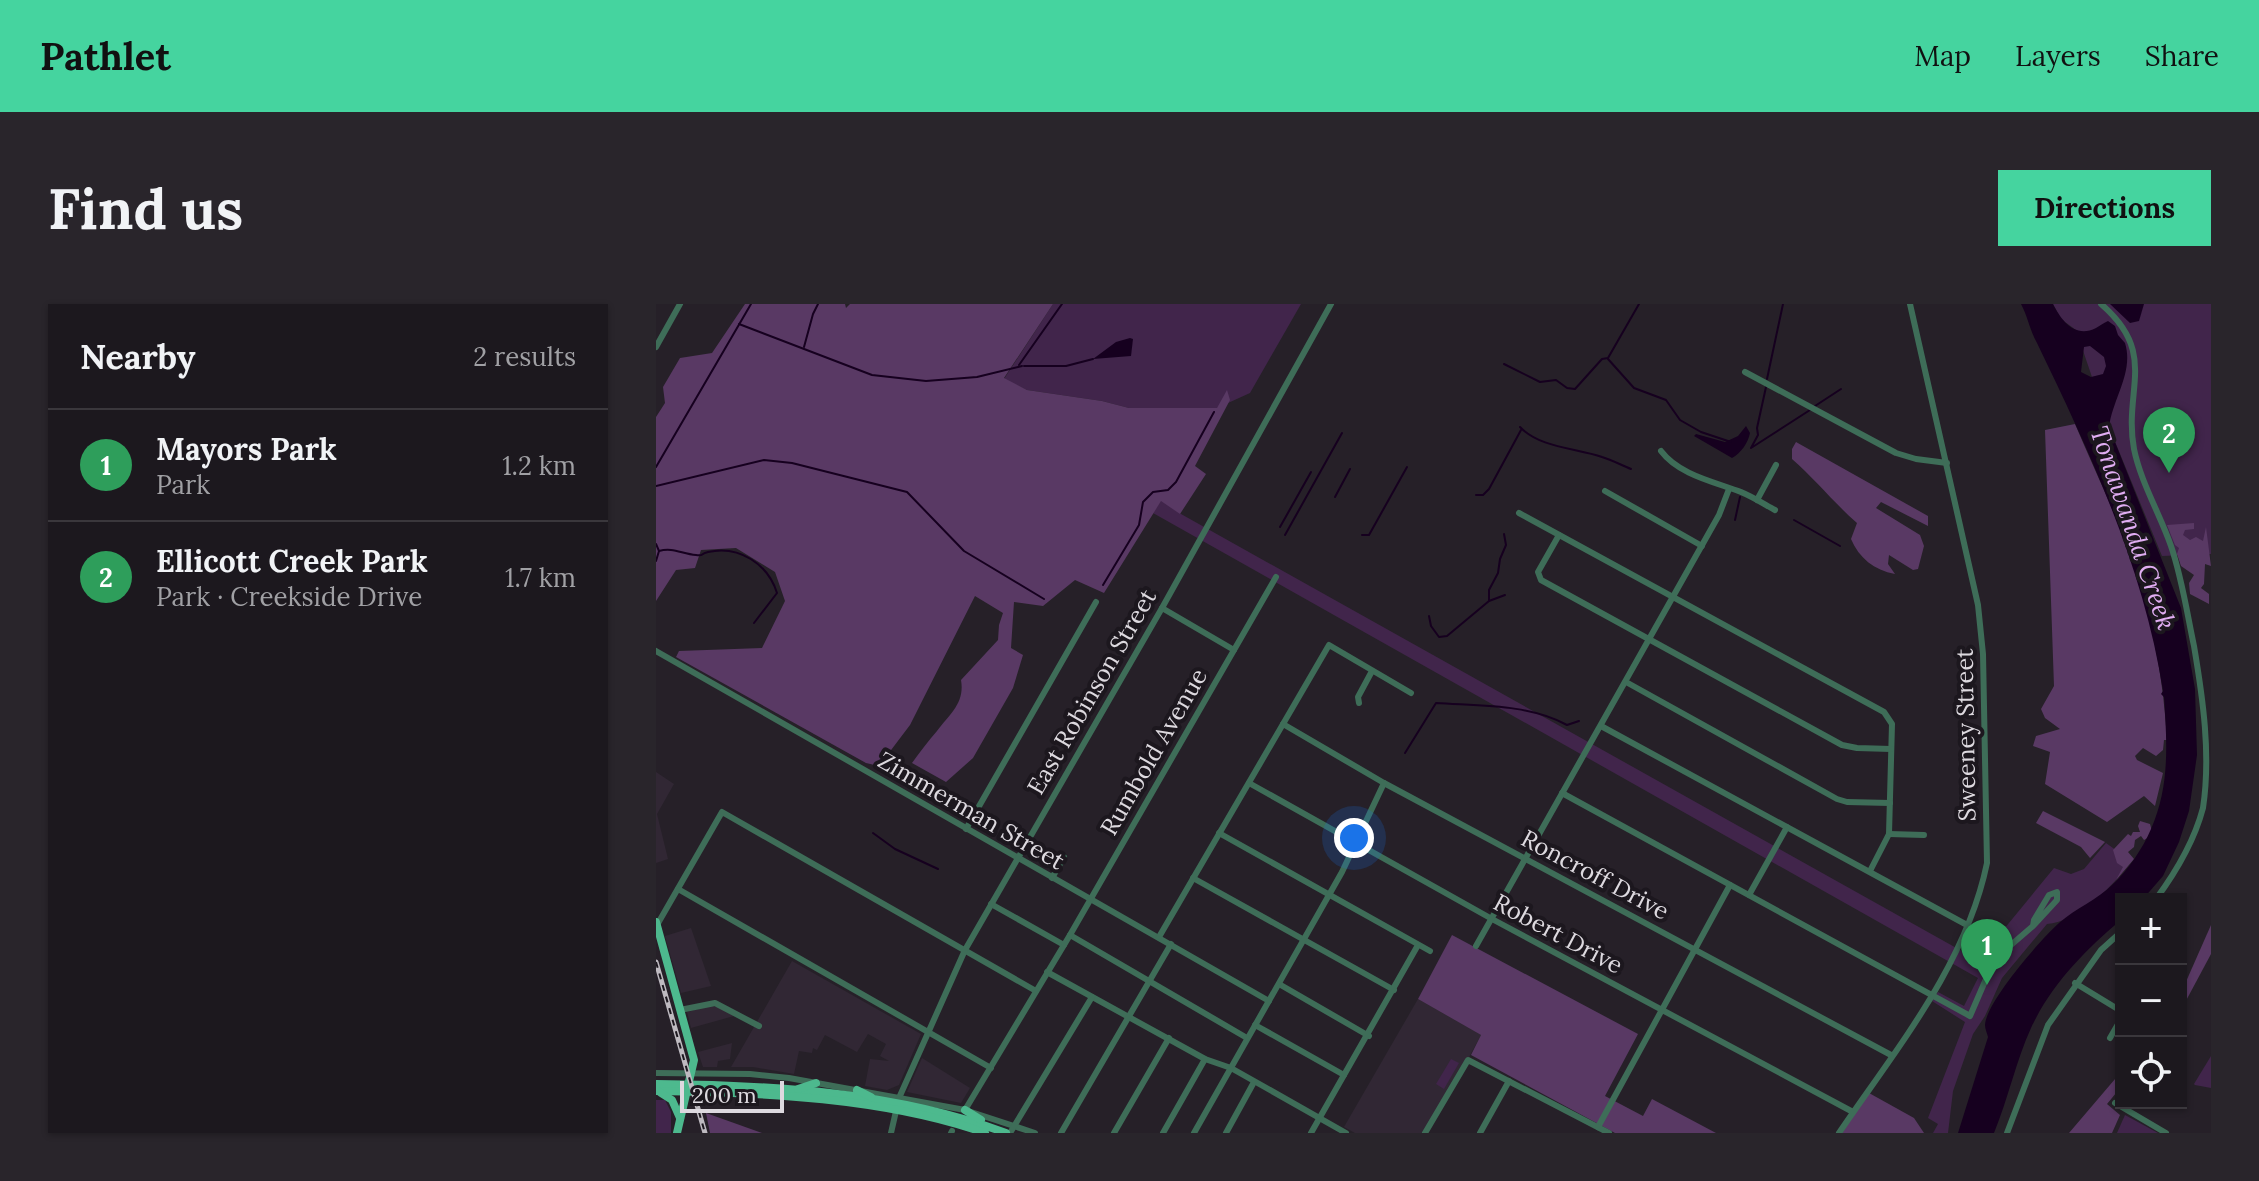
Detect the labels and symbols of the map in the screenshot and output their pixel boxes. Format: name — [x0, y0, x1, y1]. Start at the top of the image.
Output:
pin: 2 — [2143, 407, 2195, 473]
water label: Tonawanda Creek — [2083, 422, 2184, 634]
street label: East Robinson Street — [1020, 583, 1163, 800]
street label: Sweeney Street — [1948, 648, 1983, 822]
street label: Rumbold Avenue — [1093, 663, 1214, 841]
street label: Zimmerman Street — [872, 745, 1071, 877]
your location — [1334, 818, 1374, 858]
street label: Roncroff Drive — [1516, 823, 1675, 927]
street label: Robert Drive — [1488, 887, 1628, 981]
pin: 1 — [1961, 919, 2013, 985]
scale bar — [680, 1077, 784, 1113]

